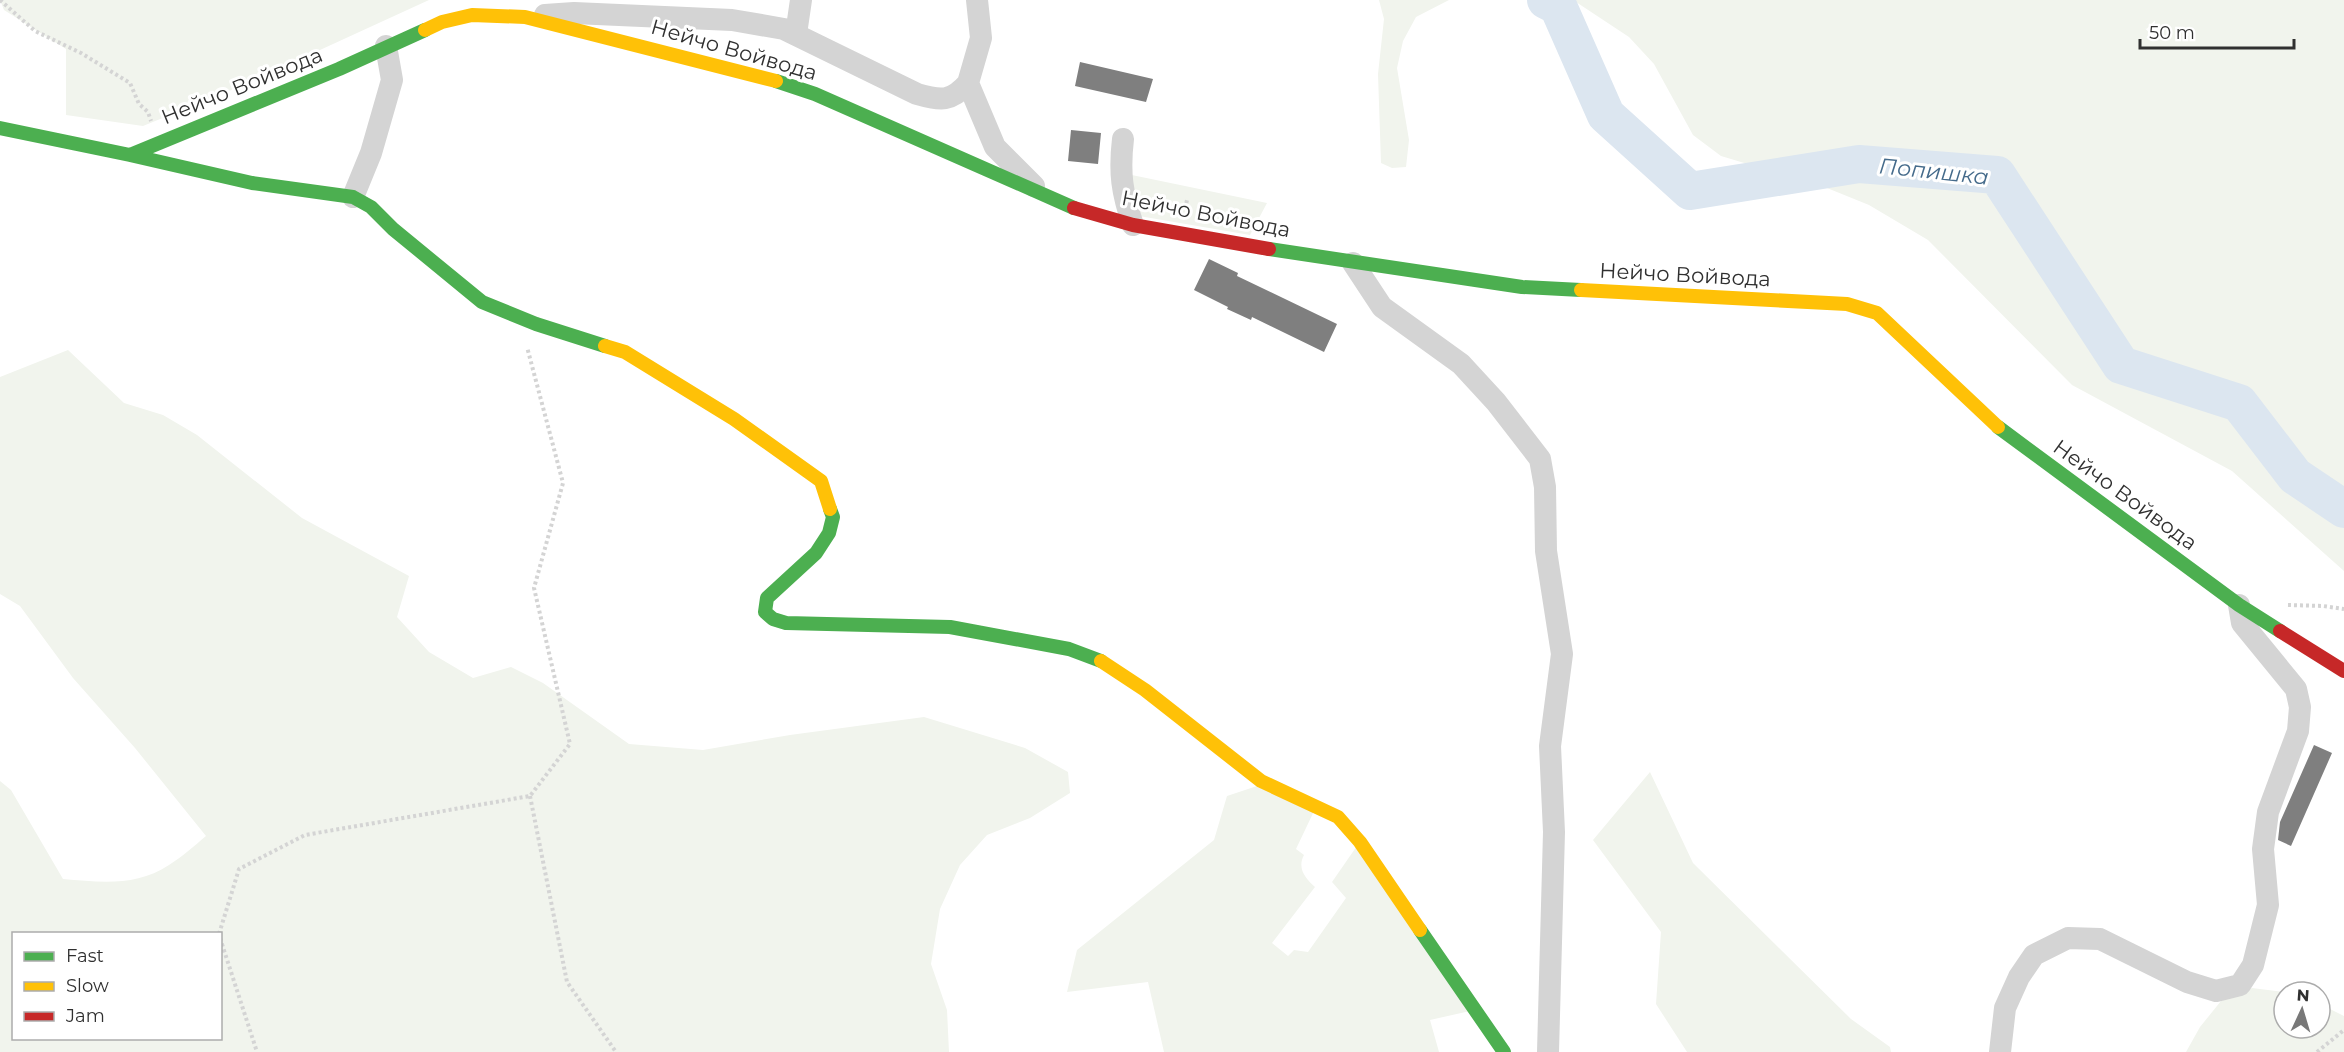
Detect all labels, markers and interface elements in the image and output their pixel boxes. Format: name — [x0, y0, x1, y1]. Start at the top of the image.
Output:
scale bar — [2140, 12, 2294, 50]
street label: Нейчо Войвода — [648, 14, 820, 85]
text: 50 m — [2149, 22, 2195, 44]
street label: Нейчо Войвода — [158, 42, 326, 129]
water label: Попишка — [1878, 152, 1990, 191]
street label: Нейчо Войвода — [1119, 185, 1293, 242]
street label: Нейчо Войвода — [1599, 258, 1771, 291]
street label: Нейчо Войвода — [2049, 434, 2202, 555]
legend — [12, 932, 222, 1040]
text: Fast — [66, 945, 104, 967]
text: Slow — [66, 975, 109, 997]
north arrow — [2272, 980, 2332, 1040]
text: N — [2296, 986, 2310, 1005]
text: Jam — [65, 1005, 105, 1027]

